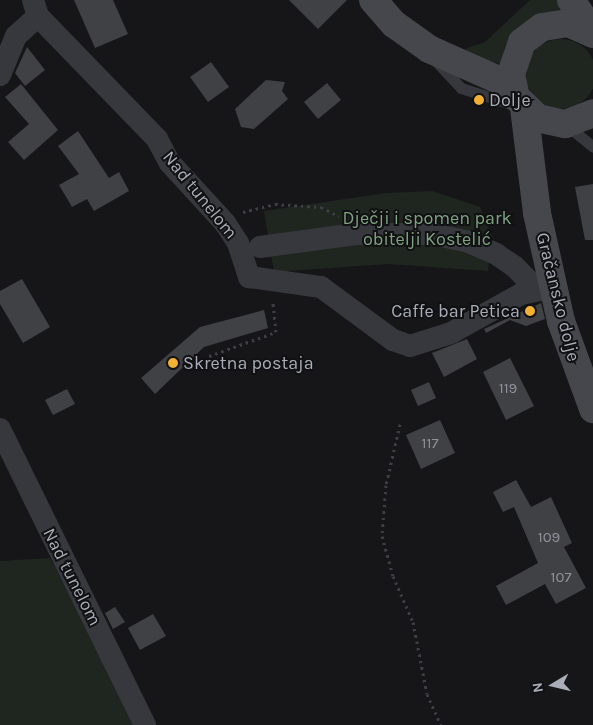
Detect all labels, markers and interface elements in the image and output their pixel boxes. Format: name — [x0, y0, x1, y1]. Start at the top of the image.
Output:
place label: Dolje — [489, 89, 531, 111]
marker: Dolje — [473, 94, 485, 106]
street label: Nad tunelom — [158, 147, 242, 243]
park label: Dječji i spomen park obitelji Kostelić — [342, 208, 512, 250]
street label: Gračansko dolje — [532, 230, 584, 364]
place label: Caffe bar Petica — [391, 300, 520, 322]
marker: Caffe bar Petica — [524, 305, 536, 317]
place label: Skretna postaja — [183, 352, 314, 374]
marker: Skretna postaja — [167, 357, 179, 369]
house number: 119 — [499, 380, 517, 398]
house number: 117 — [422, 435, 438, 453]
street label: Nad tunelom — [38, 525, 106, 629]
house number: 109 — [538, 529, 560, 547]
house number: 107 — [551, 569, 571, 587]
north arrow — [528, 660, 578, 710]
text: N — [529, 681, 547, 694]

